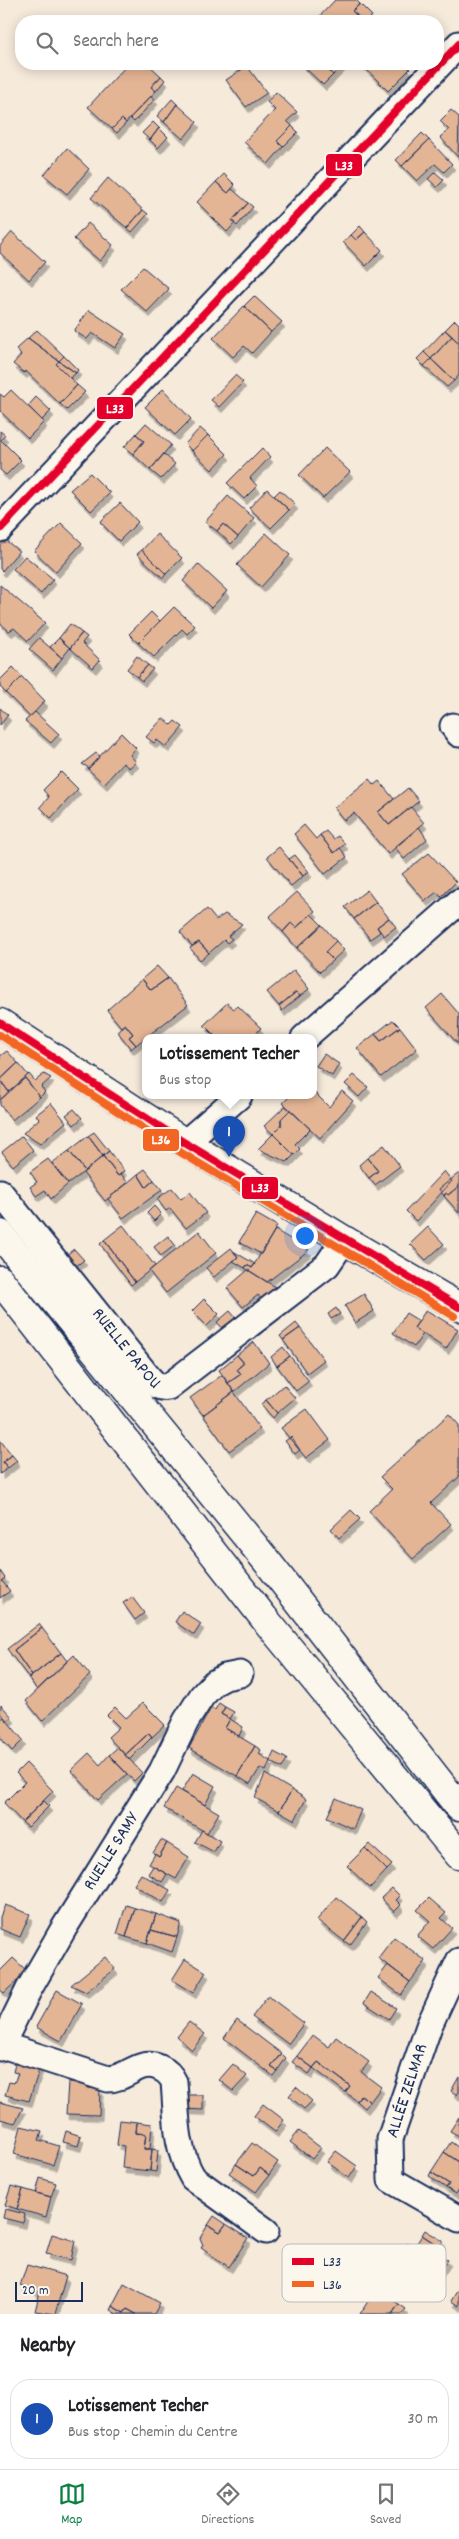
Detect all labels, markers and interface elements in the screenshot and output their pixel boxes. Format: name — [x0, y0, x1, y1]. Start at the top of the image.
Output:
search box — [15, 15, 444, 70]
icon: search — [33, 29, 61, 57]
text: Search here — [73, 29, 159, 56]
line badge: L33 — [325, 153, 363, 177]
text: L33 — [335, 157, 353, 177]
line badge: L33 — [96, 396, 134, 420]
text: L33 — [106, 400, 124, 420]
popup — [142, 1034, 317, 1099]
text: Lotissement Techer — [159, 1042, 300, 1069]
text: Bus stop — [159, 1069, 211, 1092]
pin: 1 — [213, 1116, 245, 1157]
line badge: L36 — [142, 1128, 180, 1152]
text: L36 — [152, 1131, 171, 1151]
line badge: L33 — [241, 1176, 279, 1200]
text: L33 — [251, 1179, 269, 1199]
your location — [292, 1223, 318, 1249]
street label: RUELLE PAPOU — [85, 1303, 166, 1395]
street label: RUELLE SAMY — [78, 1807, 146, 1896]
street label: ALLÉE ZELMAR — [381, 2041, 435, 2141]
legend — [282, 2244, 446, 2302]
text: L33 — [323, 2253, 341, 2273]
text: L36 — [323, 2276, 342, 2296]
scale bar — [15, 2279, 82, 2302]
text: 20 m — [22, 2281, 49, 2301]
text: Nearby — [20, 2332, 75, 2362]
text: Lotissement Techer — [68, 2394, 208, 2421]
text: 1 — [35, 2408, 39, 2431]
text: 30 m — [408, 2408, 438, 2431]
text: Bus stop · Chemin du Centre — [68, 2421, 238, 2444]
tab: Map — [58, 2480, 86, 2530]
tab: Directions — [201, 2480, 254, 2530]
tab: Saved — [370, 2480, 401, 2530]

